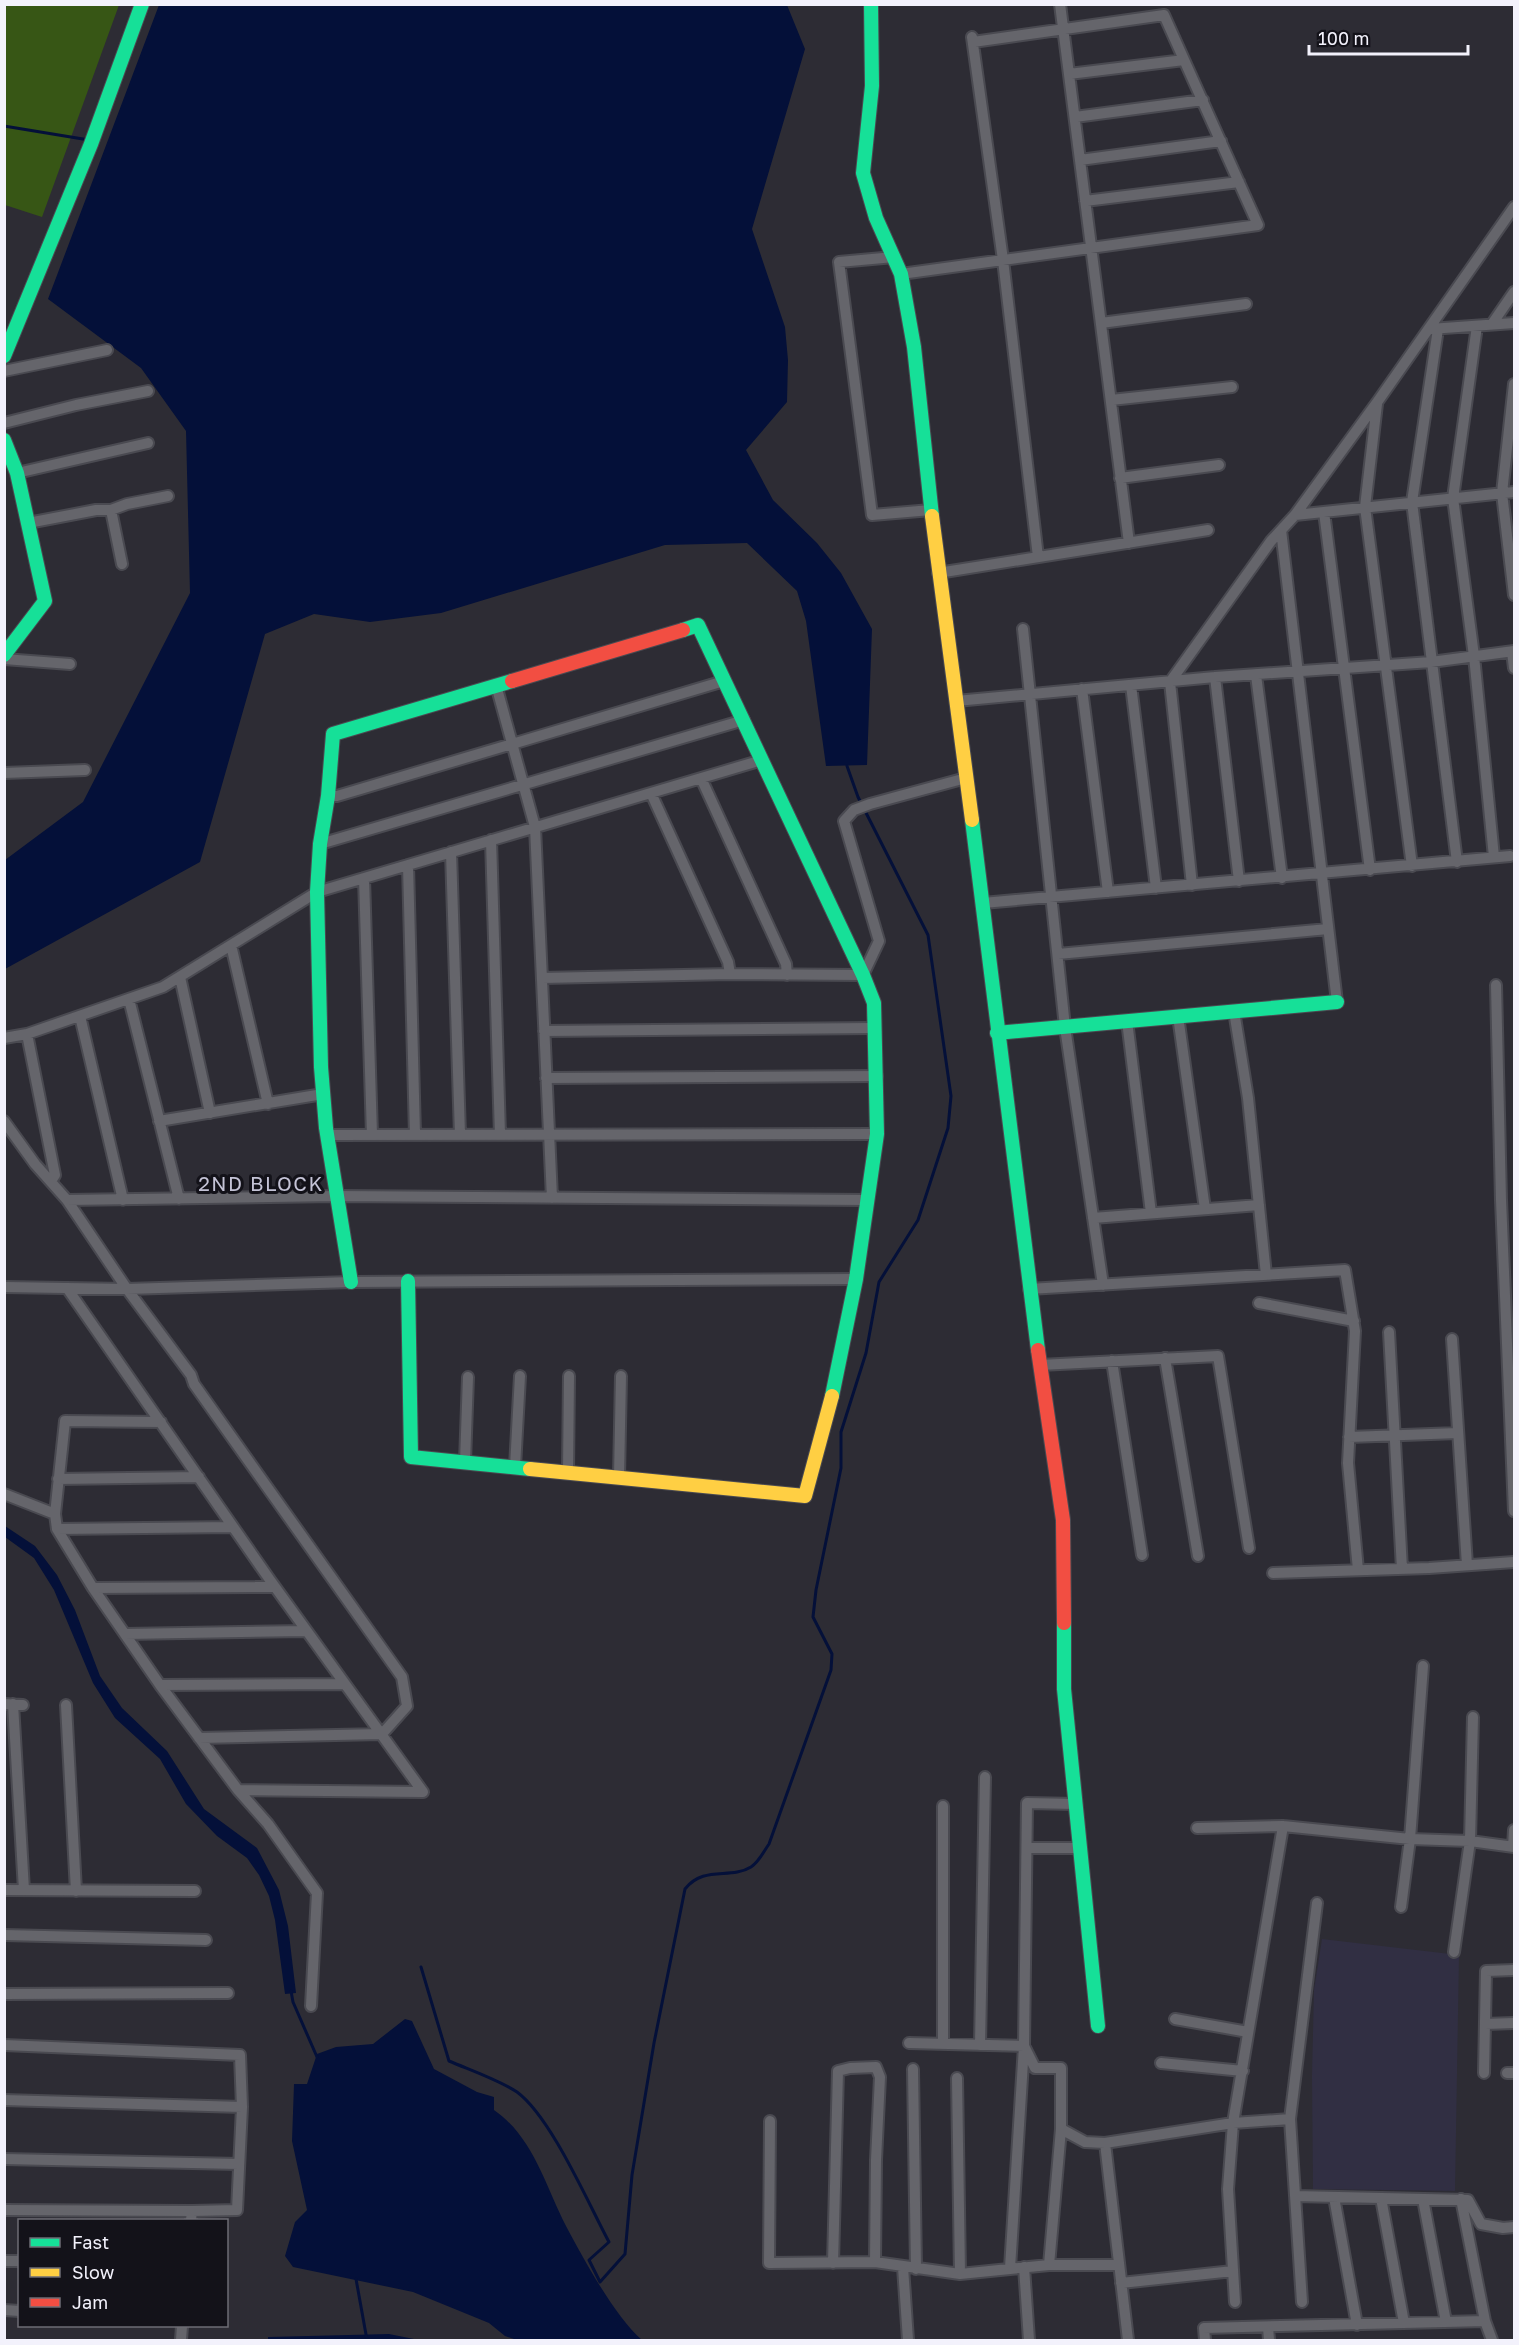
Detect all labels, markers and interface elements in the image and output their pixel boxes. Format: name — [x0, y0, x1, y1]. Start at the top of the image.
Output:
scale bar — [1309, 18, 1468, 56]
text: 100 m — [1318, 27, 1369, 49]
district label: 2ND BLOCK — [198, 1171, 324, 1195]
legend — [18, 2219, 228, 2327]
text: Fast — [72, 2231, 109, 2253]
text: Slow — [72, 2261, 115, 2283]
text: Jam — [72, 2291, 108, 2313]

